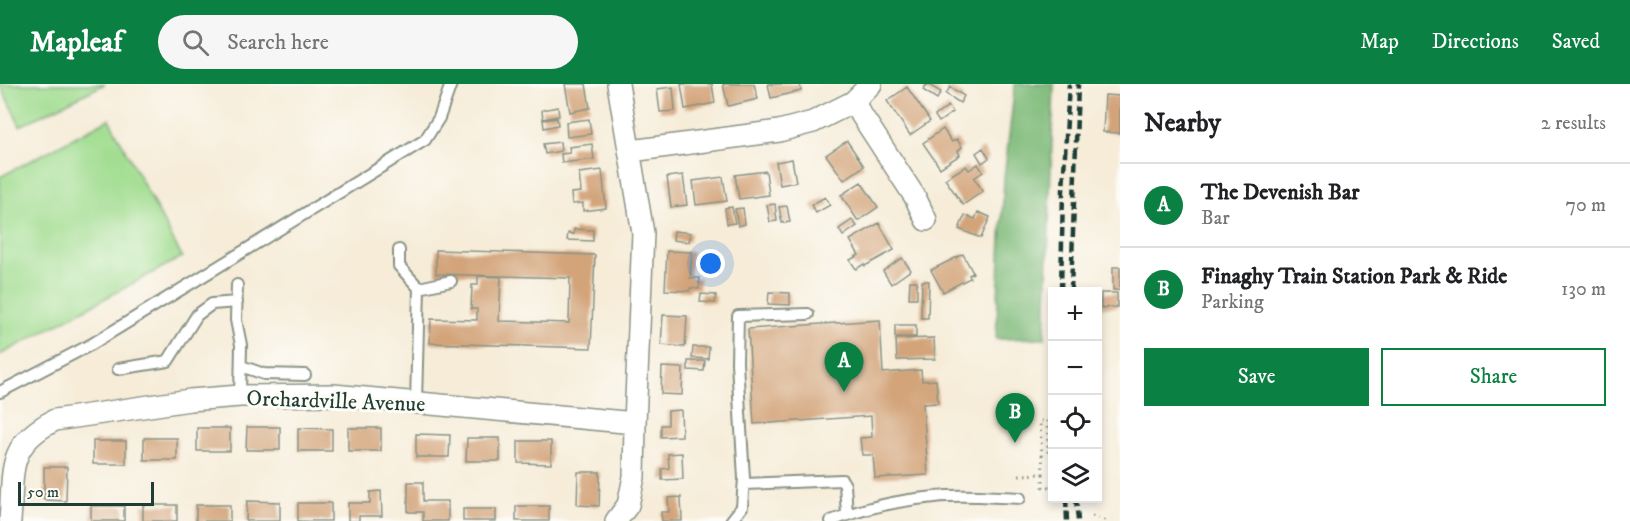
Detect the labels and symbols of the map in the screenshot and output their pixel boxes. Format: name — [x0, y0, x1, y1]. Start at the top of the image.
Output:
your location — [696, 249, 725, 278]
pin: A — [824, 342, 864, 392]
street label: Orchardville Avenue — [246, 385, 426, 418]
pin: B — [996, 394, 1034, 443]
scale bar — [18, 479, 154, 506]

